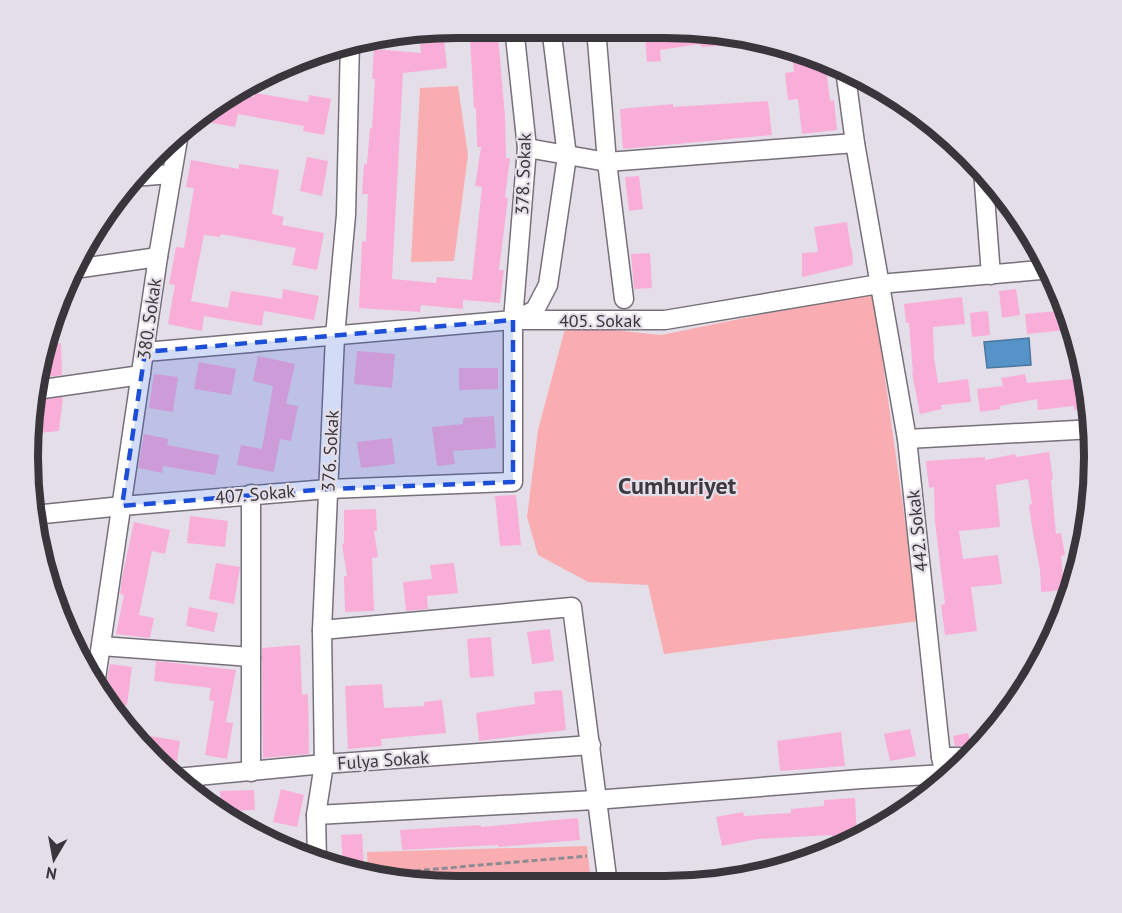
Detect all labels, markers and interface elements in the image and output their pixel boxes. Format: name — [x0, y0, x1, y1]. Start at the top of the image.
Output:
street label: 378. Sokak — [510, 132, 536, 215]
street label: 380. Sokak — [132, 276, 166, 361]
street label: 405. Sokak — [559, 309, 641, 332]
street label: 376. Sokak — [316, 409, 344, 493]
district label: Cumhuriyet — [618, 470, 737, 501]
street label: 407. Sokak — [214, 479, 296, 509]
street label: 442. Sokak — [901, 489, 933, 573]
street label: Fulya Sokak — [336, 745, 430, 775]
north arrow — [24, 829, 84, 889]
text: N — [44, 863, 58, 885]

